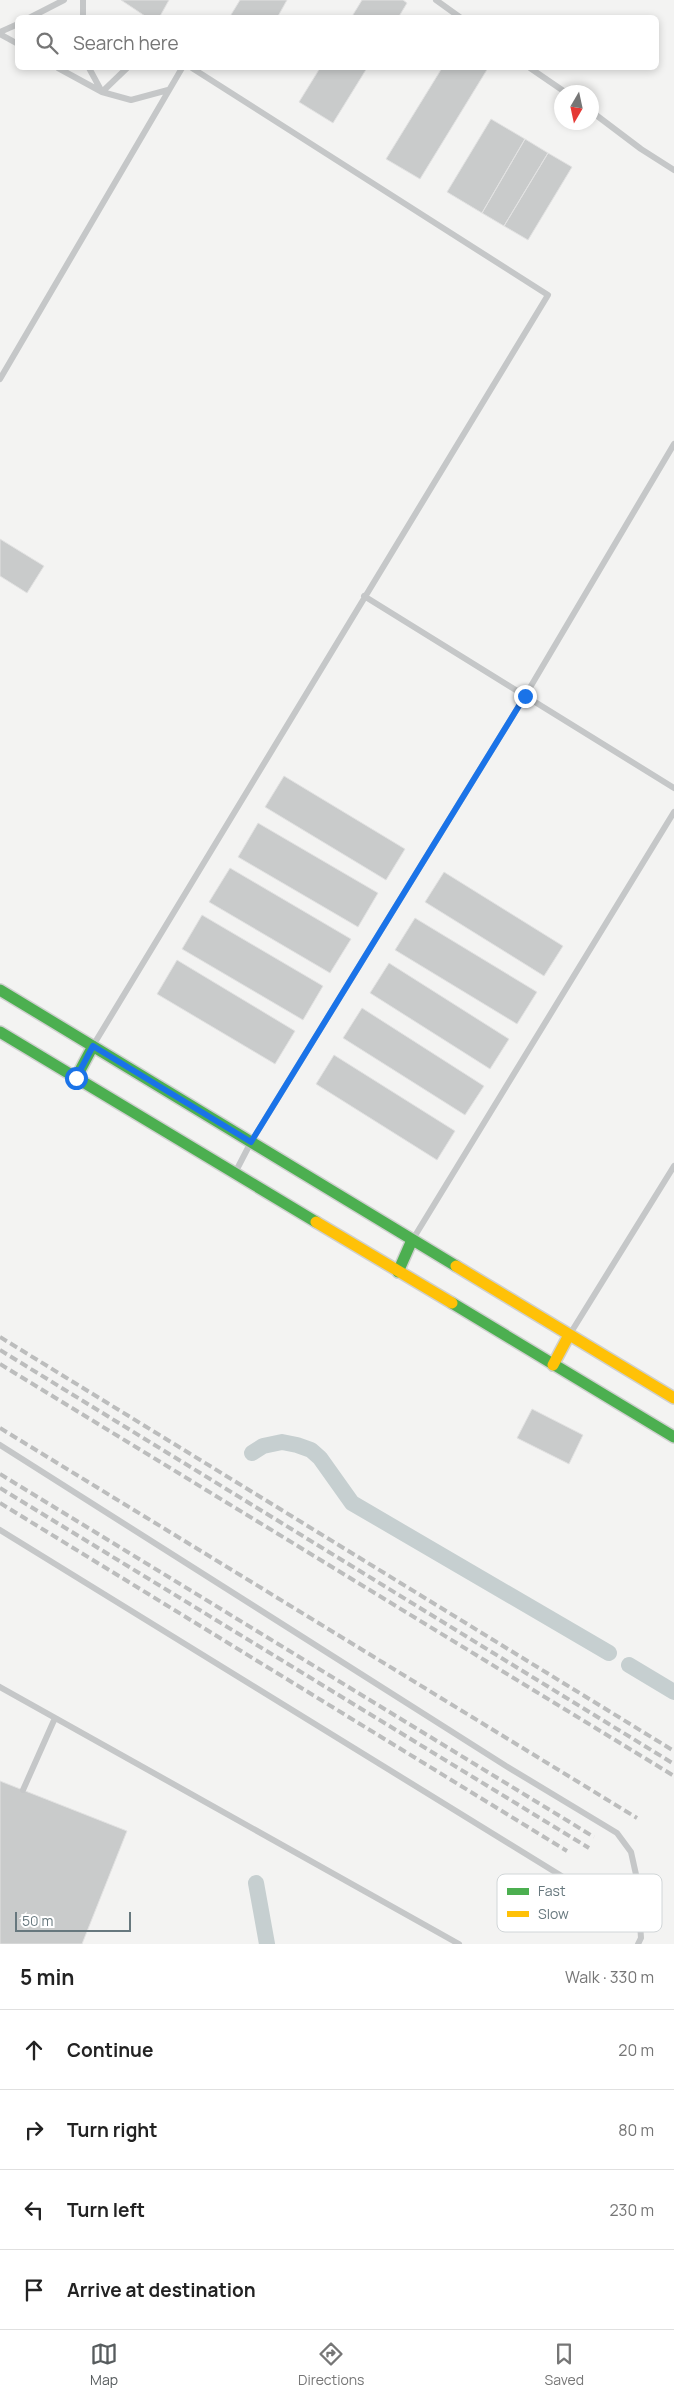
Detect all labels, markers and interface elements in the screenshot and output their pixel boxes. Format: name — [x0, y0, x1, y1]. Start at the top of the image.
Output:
search box — [15, 15, 659, 70]
icon: search — [33, 29, 61, 57]
text: Search here — [73, 30, 179, 56]
north arrow — [554, 85, 599, 130]
route end — [514, 685, 537, 708]
route start — [65, 1067, 88, 1090]
legend — [497, 1874, 662, 1932]
text: Fast — [538, 1881, 566, 1900]
text: Slow — [538, 1904, 569, 1923]
scale bar — [15, 1909, 131, 1932]
text: 50 m — [22, 1911, 53, 1930]
text: 5 min — [20, 1963, 74, 1991]
text: Walk · 330 m — [565, 1966, 654, 1988]
icon: ahead — [20, 2036, 48, 2064]
text: Continue — [67, 2037, 153, 2063]
text: 20 m — [618, 2039, 654, 2061]
icon: right — [20, 2116, 48, 2144]
text: Turn right — [67, 2117, 157, 2143]
text: 80 m — [618, 2119, 654, 2141]
icon: left — [20, 2196, 48, 2224]
text: Turn left — [67, 2197, 145, 2223]
text: 230 m — [610, 2199, 654, 2221]
icon: arrive — [20, 2276, 48, 2304]
text: Arrive at destination — [67, 2277, 256, 2303]
tab: Map — [90, 2340, 118, 2389]
tab: Directions — [298, 2340, 364, 2389]
tab: Saved — [545, 2340, 584, 2389]

